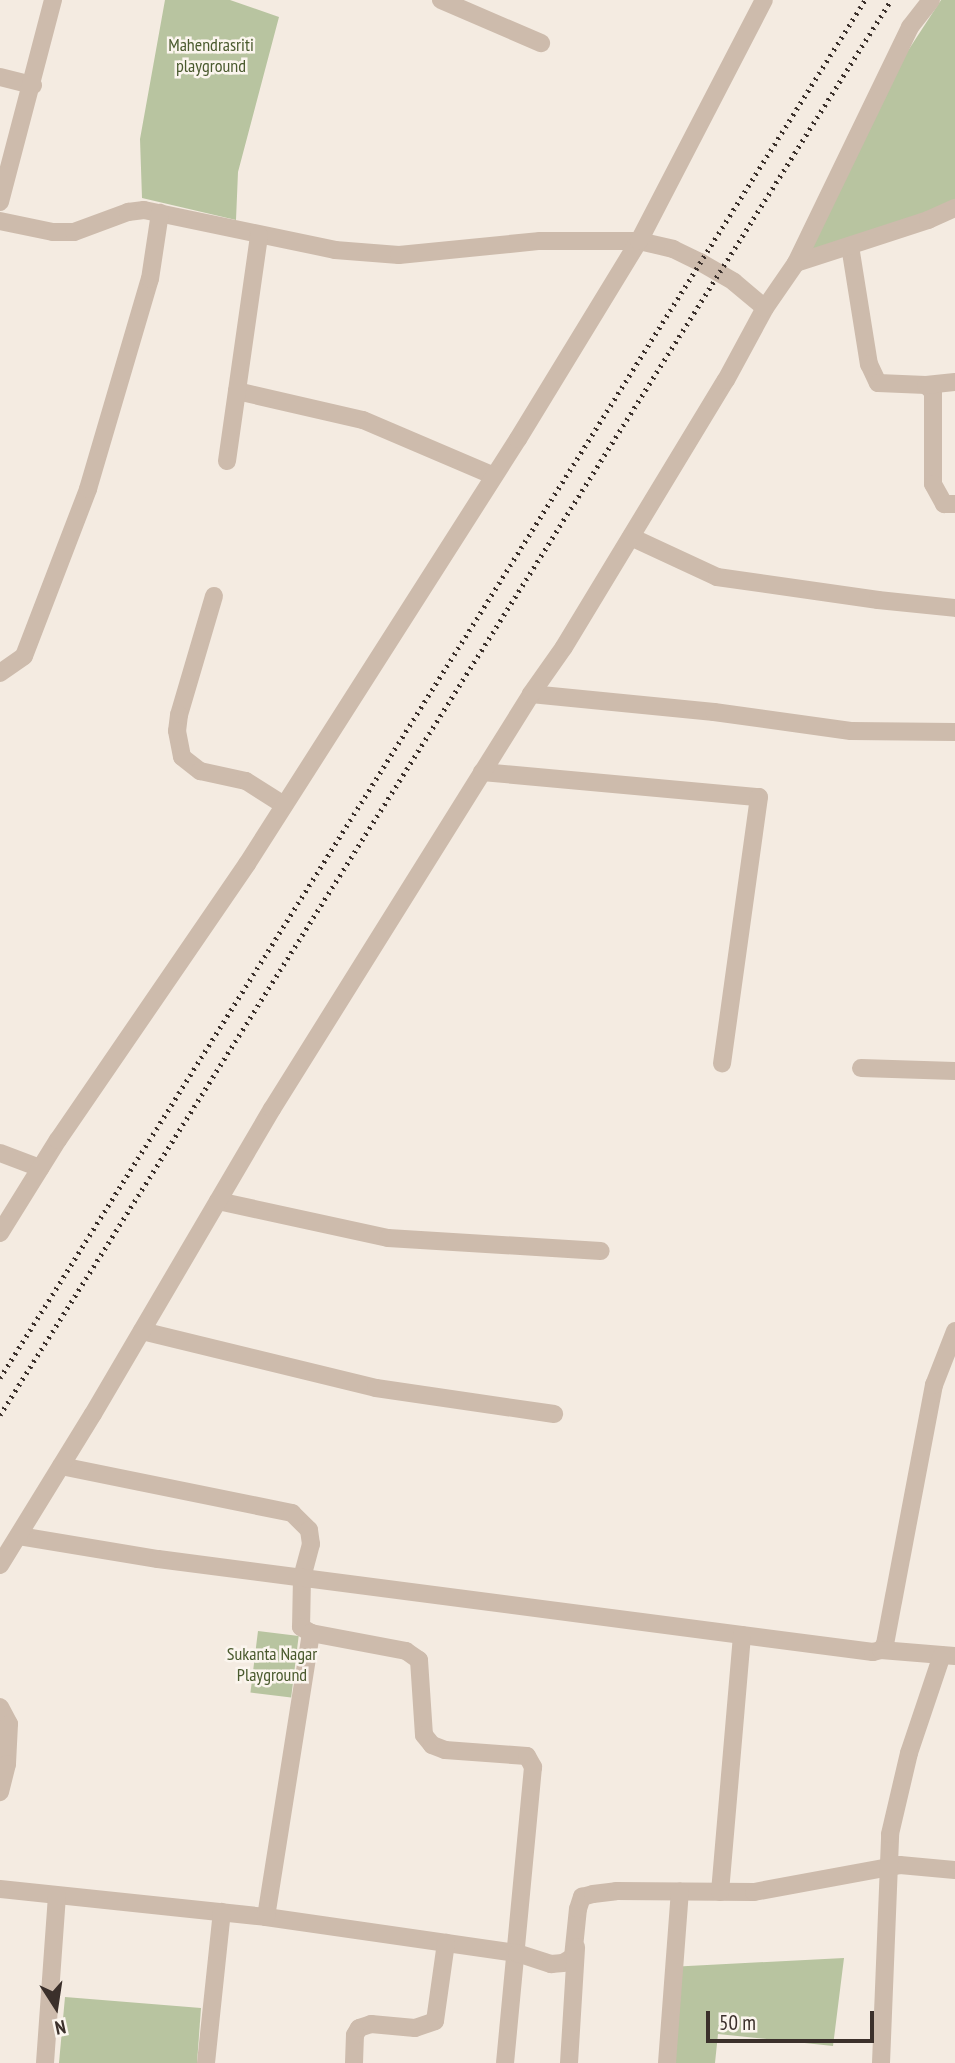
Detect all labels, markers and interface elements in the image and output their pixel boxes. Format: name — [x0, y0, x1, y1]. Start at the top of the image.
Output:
park label: Mahendrasriti playground — [168, 35, 254, 78]
park label: Sukanta Nagar Playground — [227, 1644, 317, 1686]
north arrow — [21, 1972, 91, 2042]
scale bar — [710, 1996, 878, 2040]
text: 50 m — [719, 2009, 756, 2036]
text: N — [53, 2015, 68, 2040]

